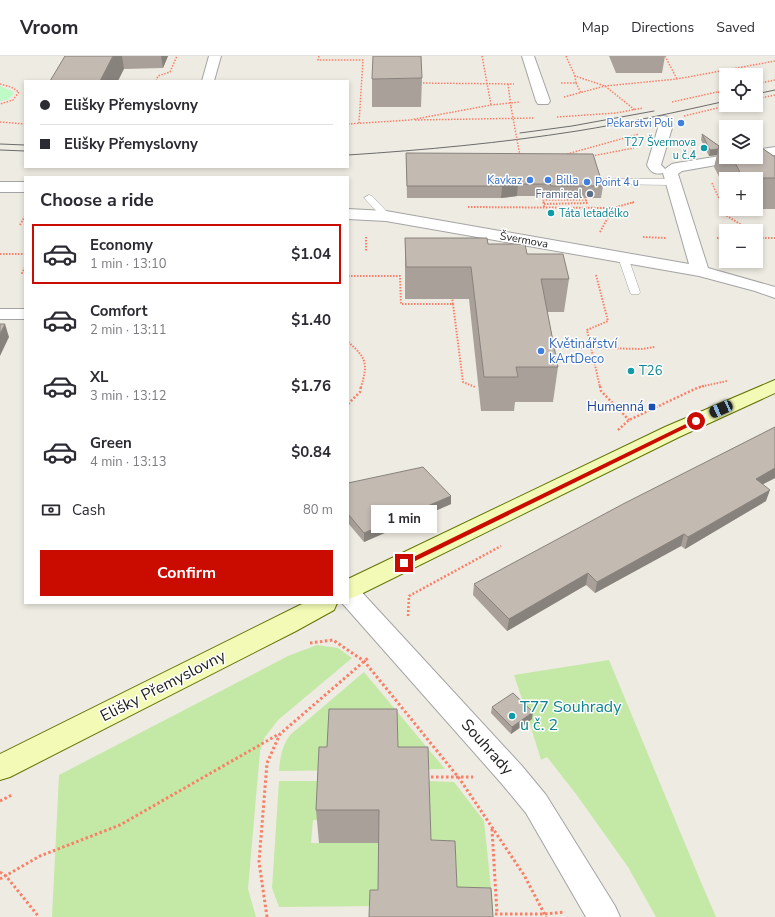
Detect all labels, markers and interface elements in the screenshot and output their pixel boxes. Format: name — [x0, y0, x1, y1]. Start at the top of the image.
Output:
text: Vroom — [20, 15, 78, 41]
text: Map — [582, 18, 609, 37]
text: Directions — [631, 18, 694, 37]
text: Saved — [716, 18, 755, 37]
map controls — [719, 68, 763, 268]
button: locate — [719, 68, 763, 112]
text: Elišky Přemyslovny — [64, 95, 198, 115]
place label: Pekarstvi Poli — [606, 116, 673, 131]
marker: Pekarstvi Poli — [676, 118, 686, 128]
button: layers — [719, 120, 763, 164]
text: Elišky Přemyslovny — [64, 134, 198, 154]
place label: T27 Švermova u č.4 — [624, 134, 696, 163]
marker: T27 Švermova u č.4 — [699, 143, 709, 153]
button: + — [719, 172, 763, 216]
place label: Kavkaz — [487, 173, 522, 188]
place label: Billa — [556, 173, 578, 188]
marker: Kavkaz — [525, 175, 535, 185]
marker: Billa — [543, 175, 553, 185]
place label: Point 4 u — [595, 175, 639, 190]
marker: Point 4 u — [582, 177, 592, 187]
place label: Framireal — [536, 187, 583, 202]
text: Choose a ride — [40, 188, 154, 212]
marker: Framireal — [585, 189, 595, 199]
place label: Táta letadélko — [559, 206, 629, 221]
marker: Táta letadélko — [546, 208, 556, 218]
button: − — [719, 224, 763, 268]
street label: Švermova — [499, 227, 550, 252]
text: Economy — [90, 235, 153, 255]
icon: car — [42, 236, 78, 272]
text: $1.04 — [291, 244, 331, 264]
text: 1 min · 13:10 — [90, 255, 166, 273]
text: Comfort — [90, 301, 147, 321]
icon: car — [42, 302, 78, 338]
text: $1.40 — [291, 310, 331, 330]
text: 2 min · 13:11 — [90, 321, 166, 339]
place label: Květinářství kArtDeco — [549, 335, 618, 368]
marker: Květinářství kArtDeco — [536, 346, 546, 356]
place label: T26 — [639, 362, 663, 380]
marker: T26 — [626, 366, 636, 376]
text: XL — [90, 367, 109, 387]
icon: car — [42, 368, 78, 404]
text: $1.76 — [291, 376, 331, 396]
text: 3 min · 13:12 — [90, 387, 166, 405]
place label: Humenná — [587, 398, 644, 416]
car — [708, 399, 734, 419]
marker: Humenná — [647, 402, 657, 412]
route start — [687, 412, 705, 430]
text: Green — [90, 433, 132, 453]
icon: car — [42, 434, 78, 470]
text: $0.84 — [291, 442, 331, 462]
text: 4 min · 13:13 — [90, 453, 166, 471]
icon: cash — [40, 499, 62, 521]
text: Cash — [72, 500, 106, 520]
text: 80 m — [303, 501, 333, 519]
callout: 1 min — [371, 505, 437, 533]
text: 1 min — [387, 510, 421, 528]
button: Confirm — [40, 550, 333, 596]
route end — [395, 554, 413, 572]
street label: Elišky Přemyslovny — [97, 645, 230, 727]
place label: T77 Souhrady u č. 2 — [520, 696, 622, 736]
marker: T77 Souhrady u č. 2 — [507, 711, 517, 721]
street label: Souhrady — [456, 714, 519, 780]

